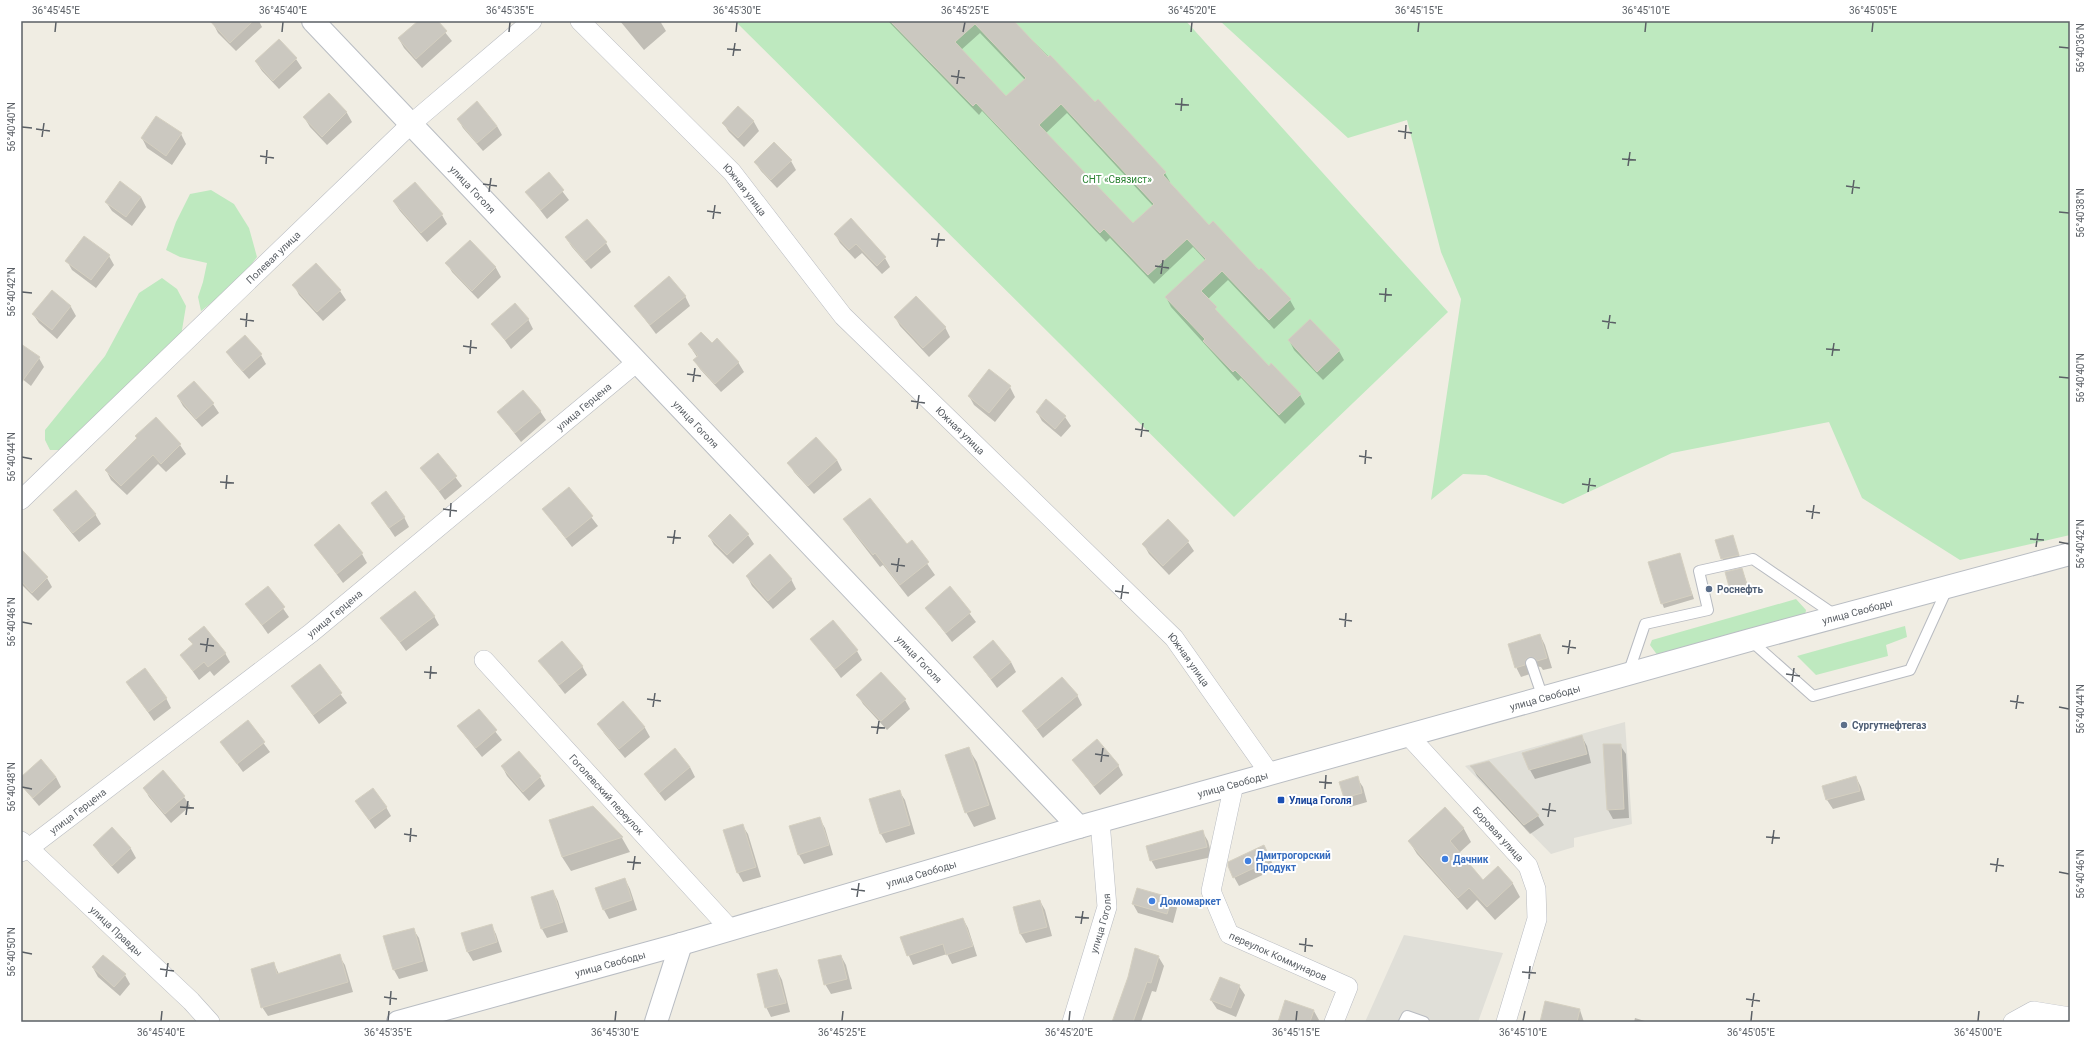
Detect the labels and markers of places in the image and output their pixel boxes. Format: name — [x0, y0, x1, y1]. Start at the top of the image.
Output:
marker: Роснефть — [1704, 584, 1714, 594]
place label: Роснефть — [1717, 584, 1763, 595]
marker: Сургутнефтегаз — [1839, 720, 1849, 730]
place label: Сургутнефтегаз — [1852, 720, 1927, 731]
marker: Улица Гоголя — [1276, 795, 1286, 805]
place label: Улица Гоголя — [1289, 795, 1352, 806]
place label: Дмитрогорский Продукт — [1256, 850, 1331, 873]
marker: Дачник — [1440, 854, 1450, 864]
place label: Дачник — [1453, 854, 1489, 865]
marker: Дмитрогорский Продукт — [1243, 856, 1253, 866]
marker: Домомаркет — [1147, 896, 1157, 906]
place label: Домомаркет — [1160, 896, 1221, 907]

